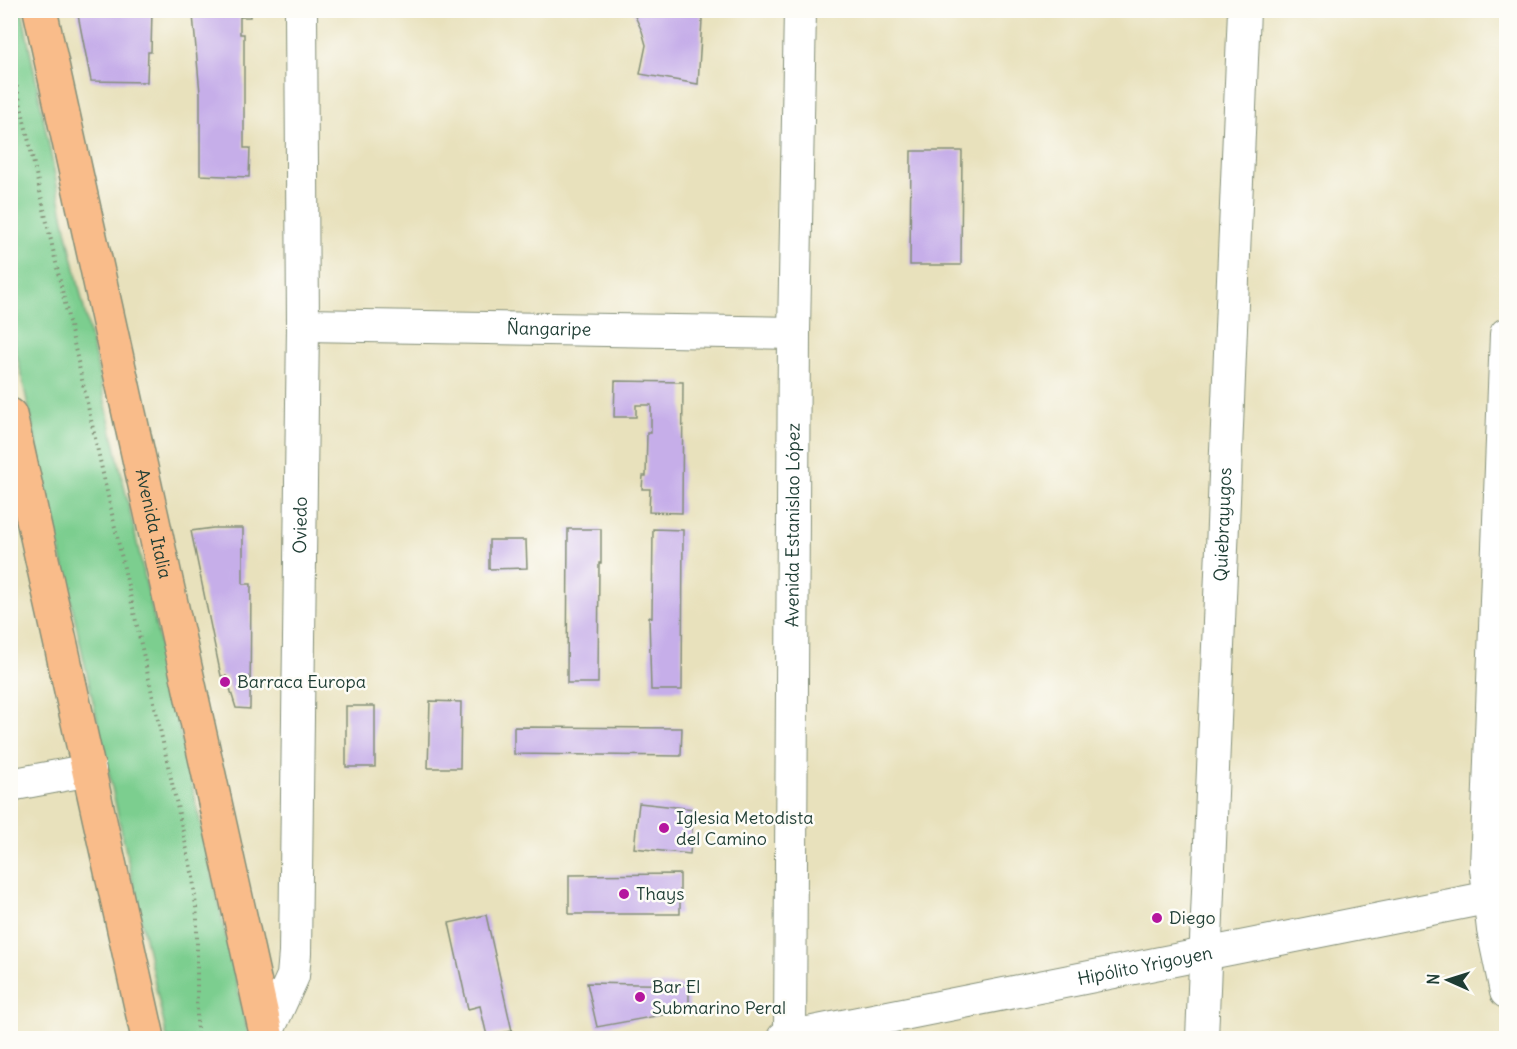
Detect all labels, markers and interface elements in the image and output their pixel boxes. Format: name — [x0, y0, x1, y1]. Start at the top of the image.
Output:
street label: Ñangaripe — [506, 316, 592, 341]
street label: Avenida Estanislao López — [780, 422, 804, 627]
street label: Avenida Italia — [131, 467, 177, 581]
street label: Quiebrayugos — [1209, 467, 1236, 582]
street label: Oviedo — [288, 496, 312, 554]
place label: Barraca Europa — [237, 670, 366, 693]
marker: Barraca Europa — [218, 675, 232, 689]
place label: Iglesia Metodista del Camino — [676, 806, 814, 850]
marker: Iglesia Metodista del Camino — [657, 821, 671, 835]
place label: Thays — [636, 882, 684, 905]
marker: Thays — [617, 887, 631, 901]
place label: Diego — [1169, 906, 1216, 929]
marker: Diego — [1150, 911, 1164, 925]
street label: Hipólito Yrigoyen — [1075, 941, 1214, 990]
north arrow — [1418, 950, 1478, 1010]
text: N — [1423, 973, 1443, 985]
place label: Bar El Submarino Peral — [652, 975, 786, 1019]
marker: Bar El Submarino Peral — [633, 990, 647, 1004]

